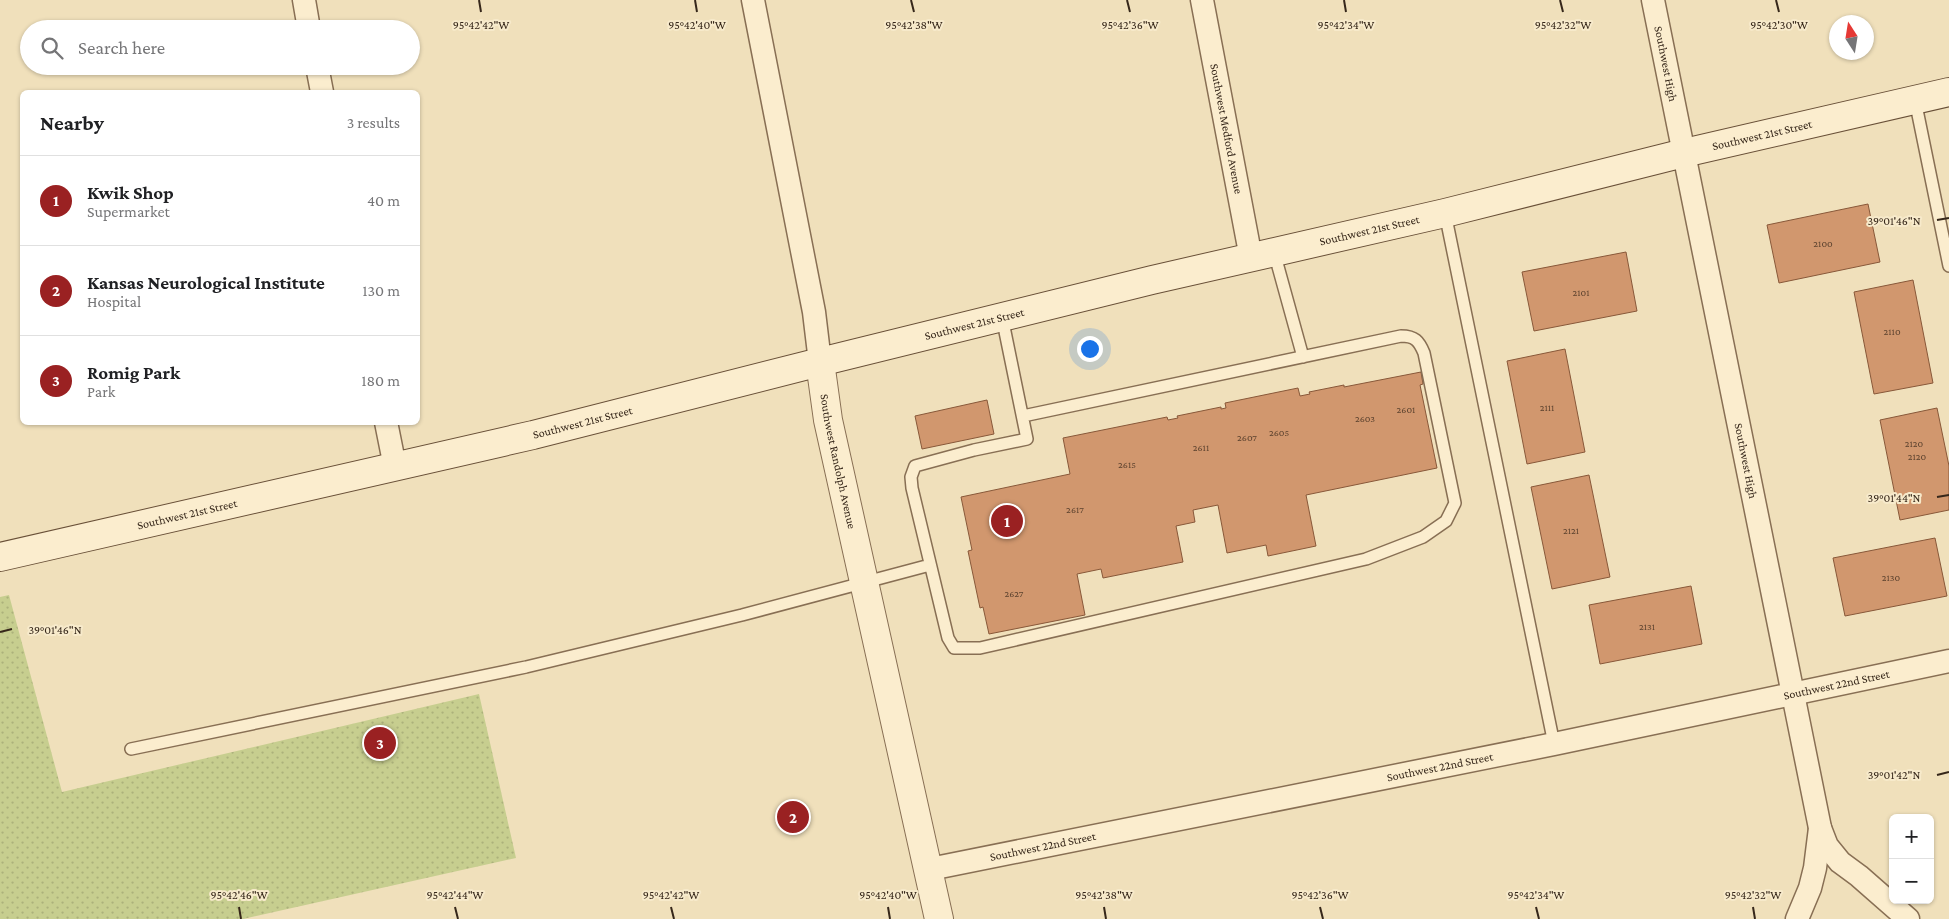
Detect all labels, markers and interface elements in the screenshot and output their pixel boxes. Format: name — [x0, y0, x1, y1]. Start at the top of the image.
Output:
north arrow — [1829, 15, 1874, 60]
text: 95°42'42"W — [453, 18, 509, 32]
text: 95°42'40"W — [668, 18, 726, 32]
text: 95°42'38"W — [885, 18, 943, 32]
text: 95°42'36"W — [1102, 18, 1158, 32]
text: 95°42'34"W — [1318, 18, 1374, 32]
text: 95°42'32"W — [1535, 18, 1591, 32]
text: 95°42'30"W — [1750, 18, 1808, 32]
search box — [20, 20, 420, 75]
street label: Southwest High — [1651, 25, 1680, 103]
icon: search — [38, 34, 66, 62]
text: Search here — [78, 37, 165, 58]
street label: Southwest Medford Avenue — [1207, 62, 1246, 195]
text: Nearby — [40, 111, 104, 135]
text: 3 results — [347, 114, 400, 131]
street label: Southwest 21st Street — [1711, 117, 1814, 153]
text: Kwik Shop — [87, 182, 174, 203]
text: 1 — [53, 192, 59, 209]
text: 40 m — [367, 192, 400, 209]
text: Supermarket — [87, 203, 170, 220]
street label: Southwest 21st Street — [1318, 212, 1422, 248]
text: 39°01'46"N — [1867, 214, 1921, 228]
house number: 2100 — [1813, 238, 1833, 249]
text: Kansas Neurological Institute — [87, 272, 325, 293]
text: 2 — [52, 282, 60, 299]
text: 130 m — [362, 282, 400, 299]
house number: 2101 — [1572, 287, 1590, 298]
text: Hospital — [87, 293, 141, 310]
street label: Southwest 21st Street — [923, 305, 1027, 343]
house number: 2110 — [1883, 326, 1901, 337]
your location — [1077, 336, 1103, 362]
text: Romig Park — [87, 362, 180, 383]
text: 3 — [52, 372, 60, 389]
text: 180 m — [361, 372, 400, 389]
text: Park — [87, 383, 115, 400]
street label: Southwest Randolph Avenue — [817, 393, 859, 530]
house number: 2111 — [1540, 402, 1554, 413]
street label: Southwest 21st Street — [531, 403, 635, 442]
house number: 2601 — [1397, 404, 1415, 415]
house number: 2603 — [1355, 413, 1375, 424]
street label: Southwest High — [1731, 422, 1760, 500]
house number: 2605 — [1269, 427, 1289, 438]
house number: 2607 — [1237, 432, 1257, 443]
house number: 2120 — [1905, 438, 1924, 449]
house number: 2611 — [1193, 442, 1209, 453]
house number: 2120 — [1908, 451, 1927, 462]
house number: 2615 — [1118, 459, 1136, 470]
text: 39°01'44"N — [1868, 491, 1921, 505]
street label: Southwest 21st Street — [136, 496, 239, 532]
pin: 1 — [991, 502, 1023, 540]
house number: 2617 — [1066, 504, 1084, 515]
house number: 2121 — [1563, 525, 1579, 536]
house number: 2130 — [1882, 572, 1901, 583]
house number: 2627 — [1005, 588, 1024, 599]
house number: 2131 — [1639, 621, 1655, 632]
text: 39°01'46"N — [28, 623, 82, 637]
street label: Southwest 22nd Street — [1782, 666, 1892, 703]
pin: 3 — [364, 724, 396, 762]
street label: Southwest 22nd Street — [1386, 749, 1495, 784]
text: 39°01'42"N — [1868, 768, 1920, 782]
pin: 2 — [777, 798, 809, 836]
map controls — [1889, 814, 1934, 904]
button: + — [1889, 814, 1934, 859]
street label: Southwest 22nd Street — [988, 829, 1098, 864]
button: − — [1889, 859, 1934, 904]
text: 95°42'46"W — [211, 888, 268, 902]
text: 95°42'44"W — [427, 888, 483, 902]
text: 95°42'42"W — [643, 888, 699, 902]
text: 95°42'40"W — [859, 888, 917, 902]
text: 95°42'38"W — [1075, 888, 1133, 902]
text: 95°42'36"W — [1292, 888, 1348, 902]
text: 95°42'34"W — [1508, 888, 1564, 902]
text: 95°42'32"W — [1725, 888, 1781, 902]

